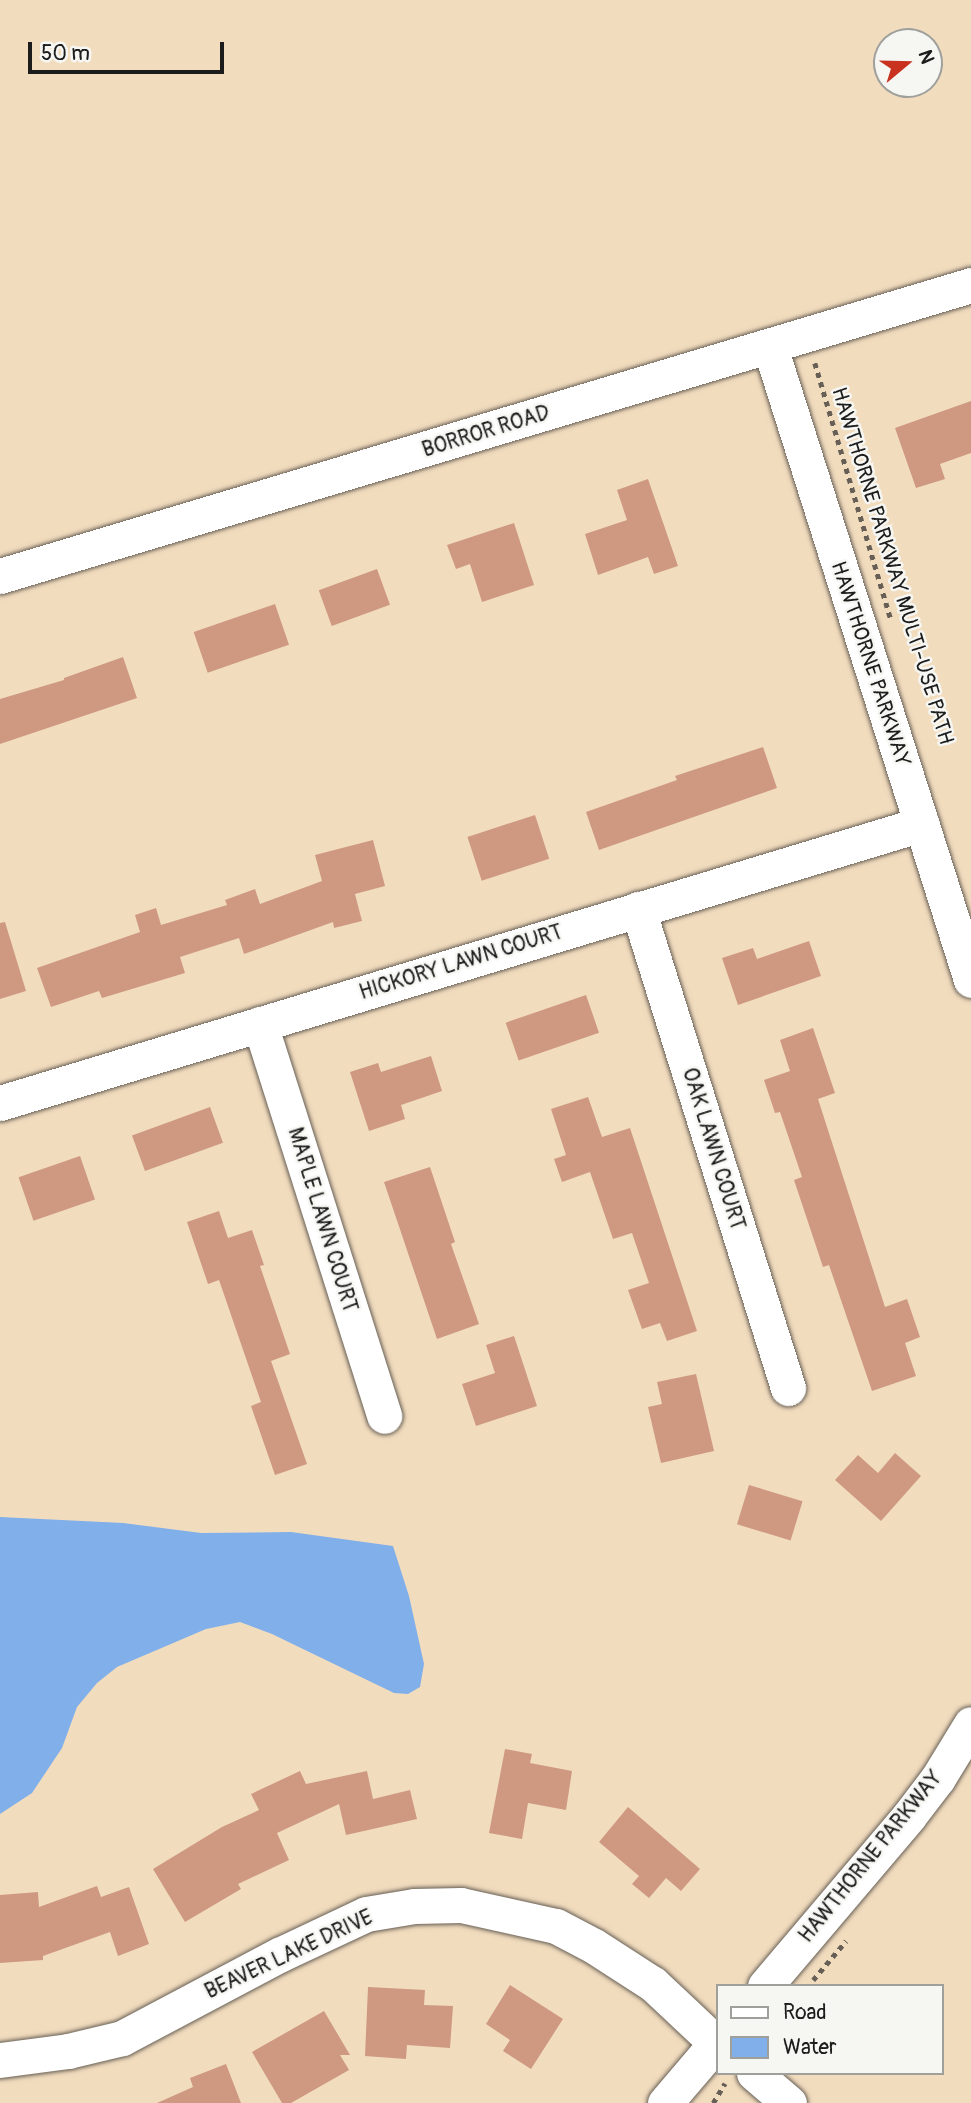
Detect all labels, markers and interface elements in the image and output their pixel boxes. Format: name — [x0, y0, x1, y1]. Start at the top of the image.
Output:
scale bar — [32, 28, 228, 72]
north arrow — [873, 28, 943, 98]
text: 50 m — [41, 40, 90, 67]
text: N — [913, 47, 939, 67]
street label: HAWTHORNE PARKWAY MULTI-USE PATH — [826, 384, 958, 748]
street label: BORROR ROAD — [419, 401, 553, 463]
street label: HAWTHORNE PARKWAY — [825, 558, 915, 770]
street label: HICKORY LAWN COURT — [356, 920, 566, 1006]
street label: OAK LAWN COURT — [676, 1065, 750, 1233]
street label: MAPLE LAWN COURT — [282, 1125, 362, 1315]
street label: HAWTHORNE PARKWAY — [794, 1766, 948, 1948]
street label: BEAVER LAKE DRIVE — [201, 1905, 377, 2005]
legend — [716, 1984, 943, 2075]
text: Road — [783, 1999, 827, 2026]
text: Water — [783, 2034, 836, 2061]

